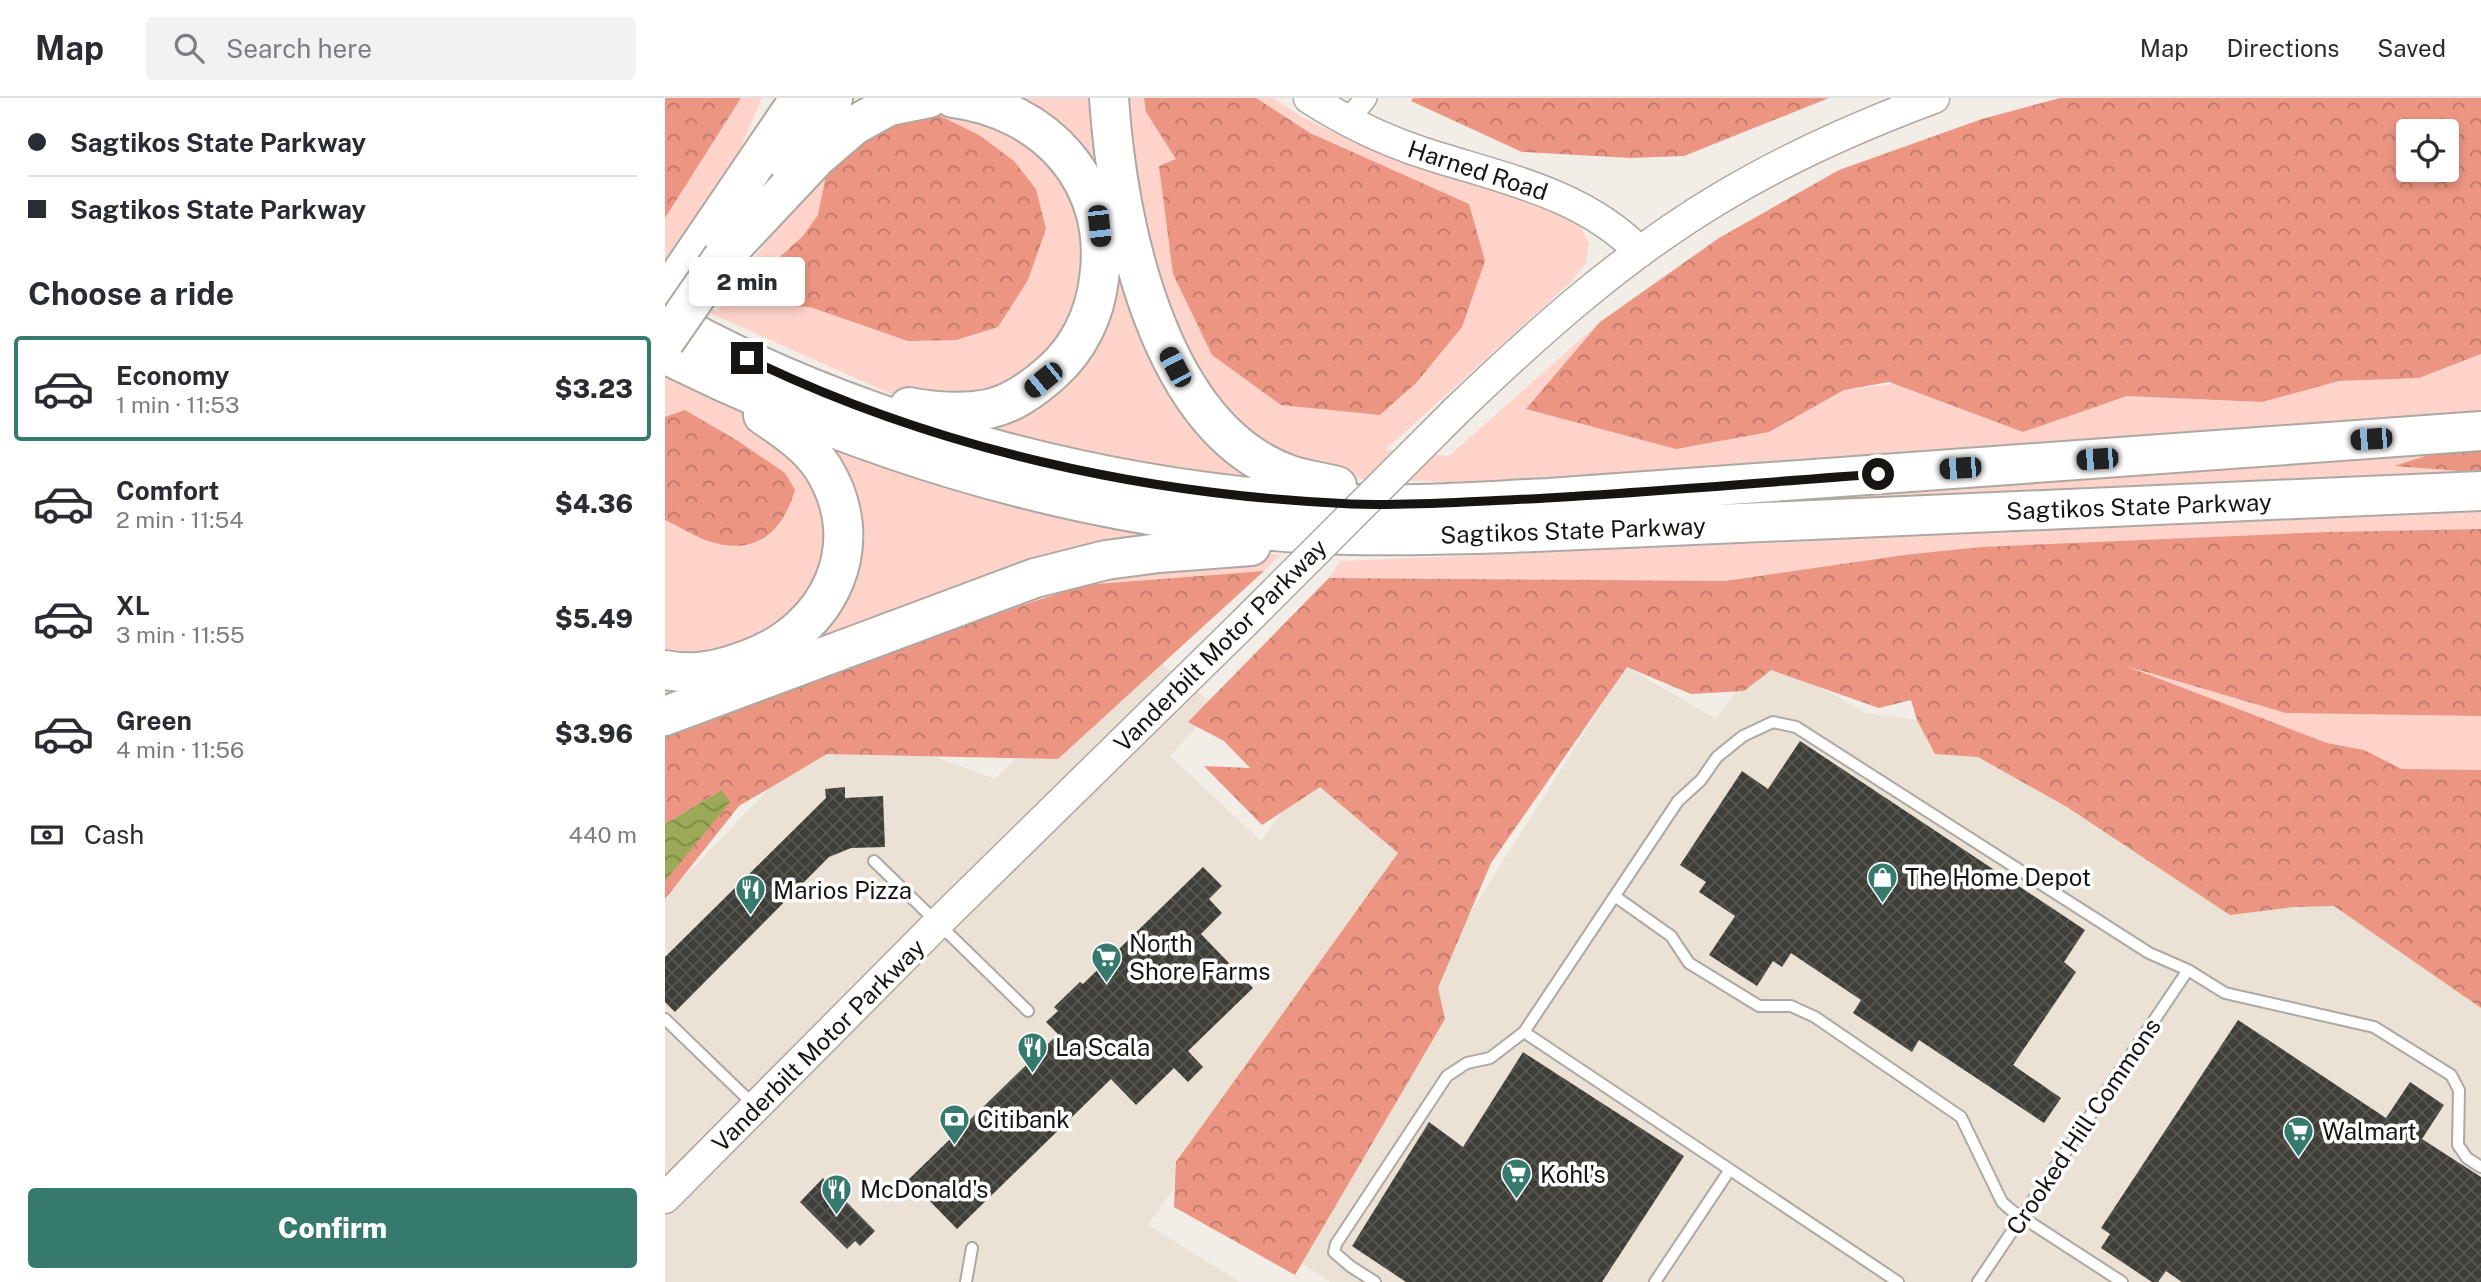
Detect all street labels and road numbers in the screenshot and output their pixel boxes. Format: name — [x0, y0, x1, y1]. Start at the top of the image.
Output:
street label: Harned Road — [1405, 134, 1551, 206]
street label: Sagtikos State Parkway — [2006, 487, 2272, 525]
street label: Sagtikos State Parkway — [1440, 511, 1706, 549]
street label: Vanderbilt Motor Parkway — [1108, 533, 1332, 757]
street label: Vanderbilt Motor Parkway — [706, 933, 930, 1157]
street label: Crooked Hill Commons — [2000, 1012, 2166, 1240]

